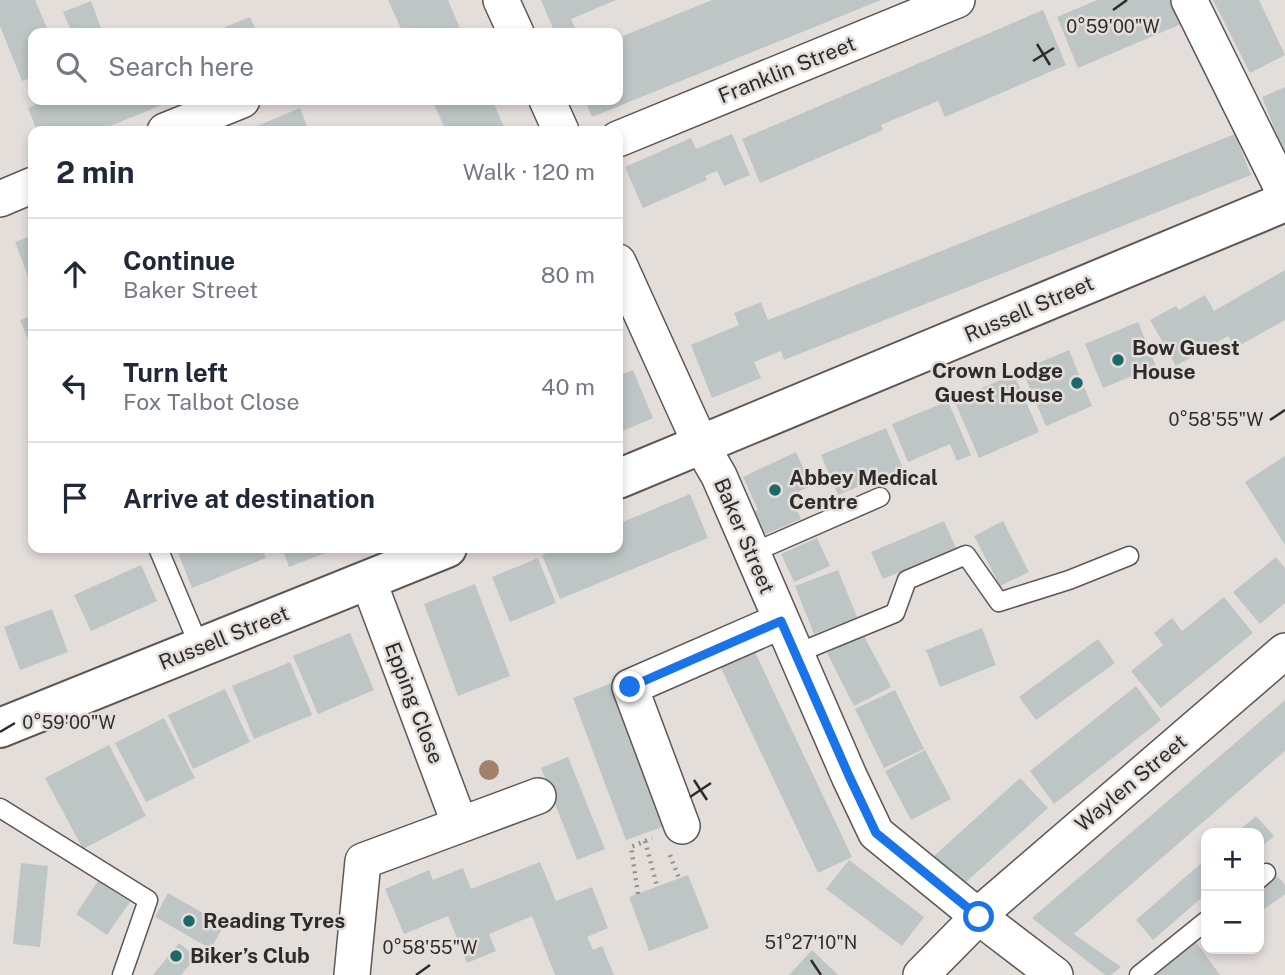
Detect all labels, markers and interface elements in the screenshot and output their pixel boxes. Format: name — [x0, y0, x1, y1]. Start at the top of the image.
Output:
text: 0°59'00"W — [1066, 16, 1160, 37]
search box — [28, 28, 623, 105]
street label: Franklin Street — [714, 31, 859, 108]
icon: search — [52, 48, 90, 86]
text: Search here — [108, 51, 254, 82]
text: 2 min — [56, 154, 135, 190]
text: Walk · 120 m — [463, 158, 595, 185]
text: Continue — [123, 245, 235, 276]
icon: ahead — [56, 255, 94, 293]
text: 80 m — [541, 261, 595, 288]
street label: Russell Street — [960, 270, 1097, 347]
text: Baker Street — [123, 276, 258, 303]
place label: Bow Guest House — [1132, 335, 1240, 384]
marker: Bow Guest House — [1110, 352, 1126, 368]
text: Turn left — [123, 357, 228, 388]
place label: Crown Lodge Guest House — [932, 358, 1063, 407]
icon: left — [56, 367, 94, 405]
text: 40 m — [541, 373, 595, 400]
marker: Crown Lodge Guest House — [1069, 375, 1085, 391]
text: Fox Talbot Close — [123, 388, 300, 415]
text: 0°58'55"W — [1169, 409, 1263, 430]
place label: Abbey Medical Centre — [789, 465, 938, 514]
street label: Baker Street — [709, 474, 780, 598]
icon: arrive — [56, 479, 94, 517]
marker: Abbey Medical Centre — [767, 482, 783, 498]
text: Arrive at destination — [123, 483, 375, 514]
street label: Russell Street — [155, 600, 293, 675]
street label: Epping Close — [380, 639, 449, 767]
route end — [614, 671, 645, 702]
text: 0°59'00"W — [22, 712, 116, 733]
street label: Waylen Street — [1070, 729, 1192, 837]
map controls — [1201, 828, 1264, 954]
button: + — [1201, 828, 1264, 891]
button: − — [1201, 891, 1264, 954]
route start — [963, 901, 994, 932]
place label: Reading Tyres — [203, 908, 345, 933]
marker: Reading Tyres — [181, 913, 197, 929]
text: 51°27'10"N — [765, 932, 857, 953]
text: 0°58'55"W — [383, 937, 477, 958]
place label: Biker’s Club — [190, 943, 310, 968]
marker: Biker’s Club — [168, 948, 184, 964]

